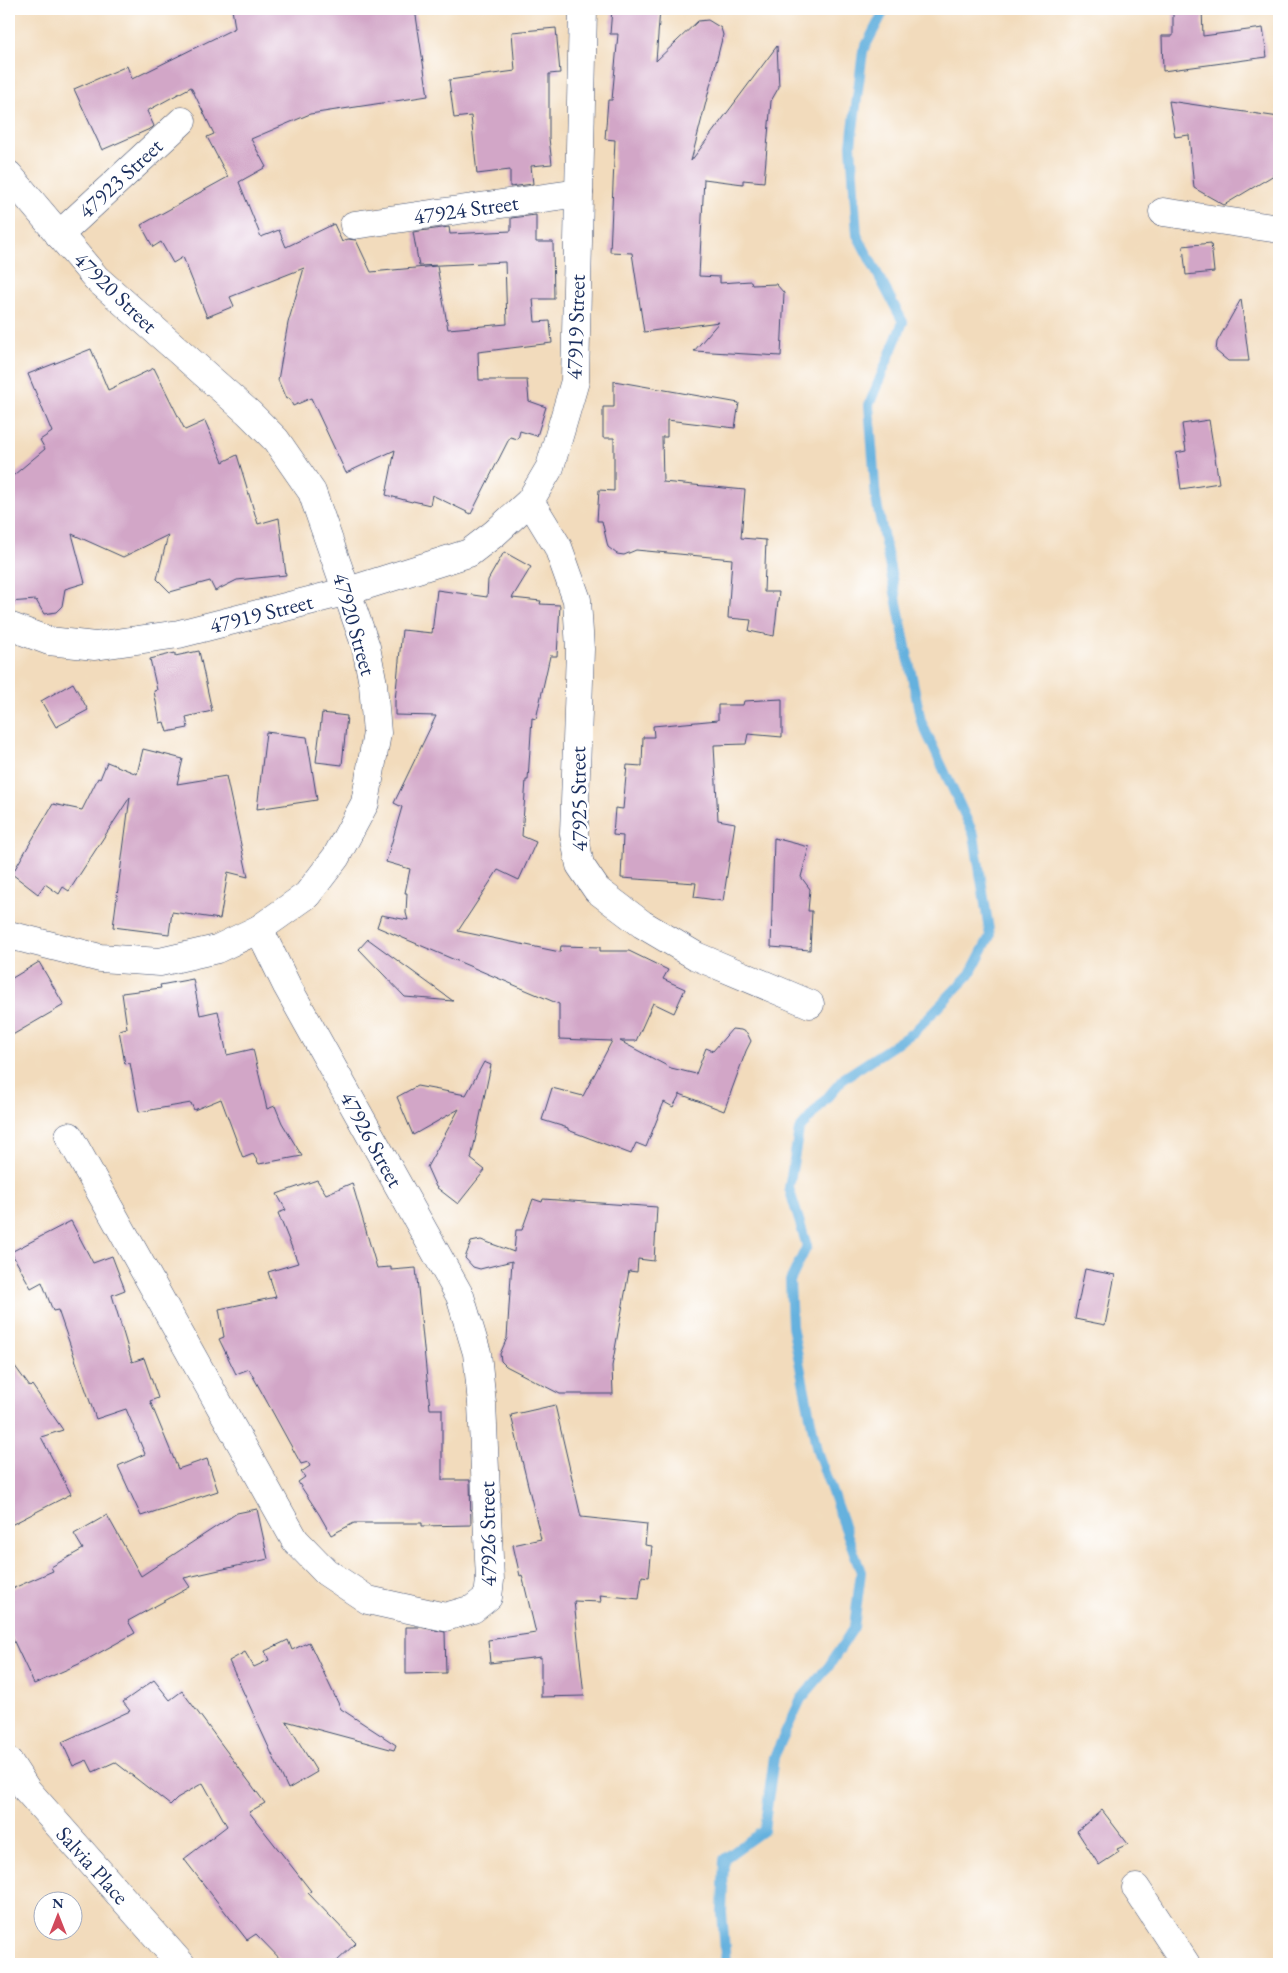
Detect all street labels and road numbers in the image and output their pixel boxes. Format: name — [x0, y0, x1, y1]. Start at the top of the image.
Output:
street label: 47923 Street — [72, 132, 169, 225]
street label: 47924 Street — [412, 188, 520, 231]
street label: 47920 Street — [68, 245, 164, 340]
street label: 47919 Street — [559, 274, 592, 380]
street label: 47920 Street — [326, 569, 383, 679]
street label: 47919 Street — [206, 587, 316, 640]
street label: 47925 Street — [563, 746, 594, 852]
street label: 47926 Street — [333, 1086, 410, 1192]
street label: 47926 Street — [472, 1481, 503, 1587]
street label: Salvia Place — [50, 1820, 136, 1911]

